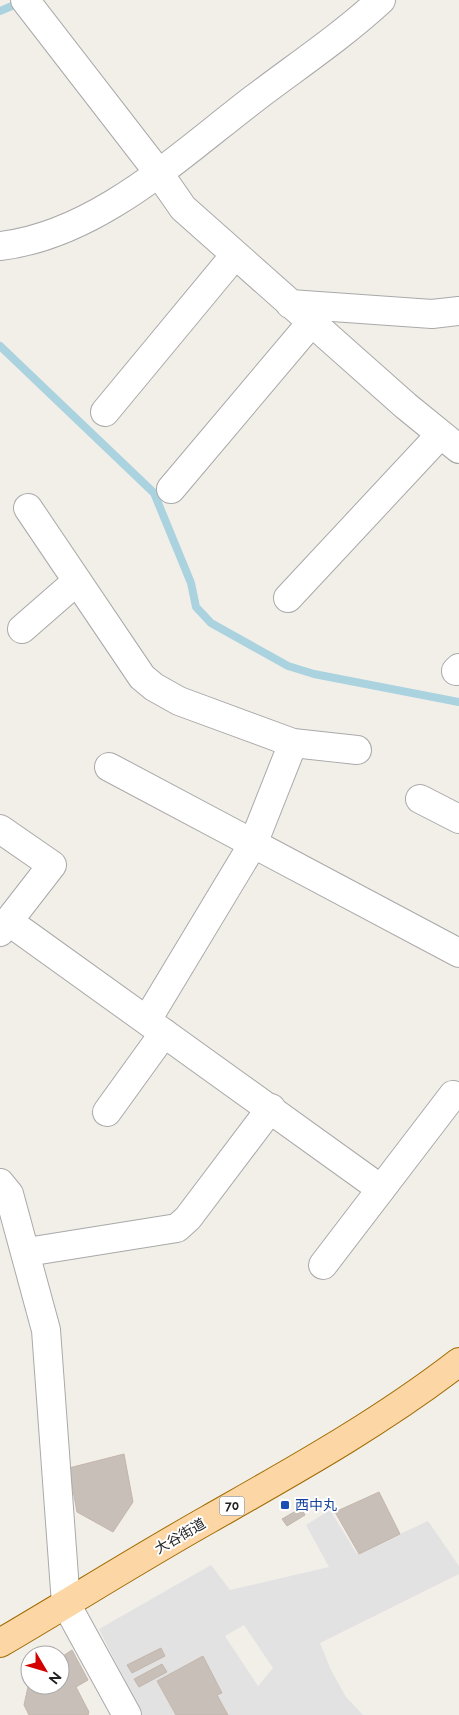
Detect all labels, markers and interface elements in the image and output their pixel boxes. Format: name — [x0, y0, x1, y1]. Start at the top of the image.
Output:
road number: 70 — [220, 1496, 244, 1515]
place label: 西中丸 — [295, 1497, 337, 1513]
marker: 西中丸 — [279, 1499, 291, 1511]
street label: 大谷街道 — [152, 1515, 208, 1557]
north arrow — [20, 1645, 70, 1695]
text: N — [46, 1669, 65, 1687]

